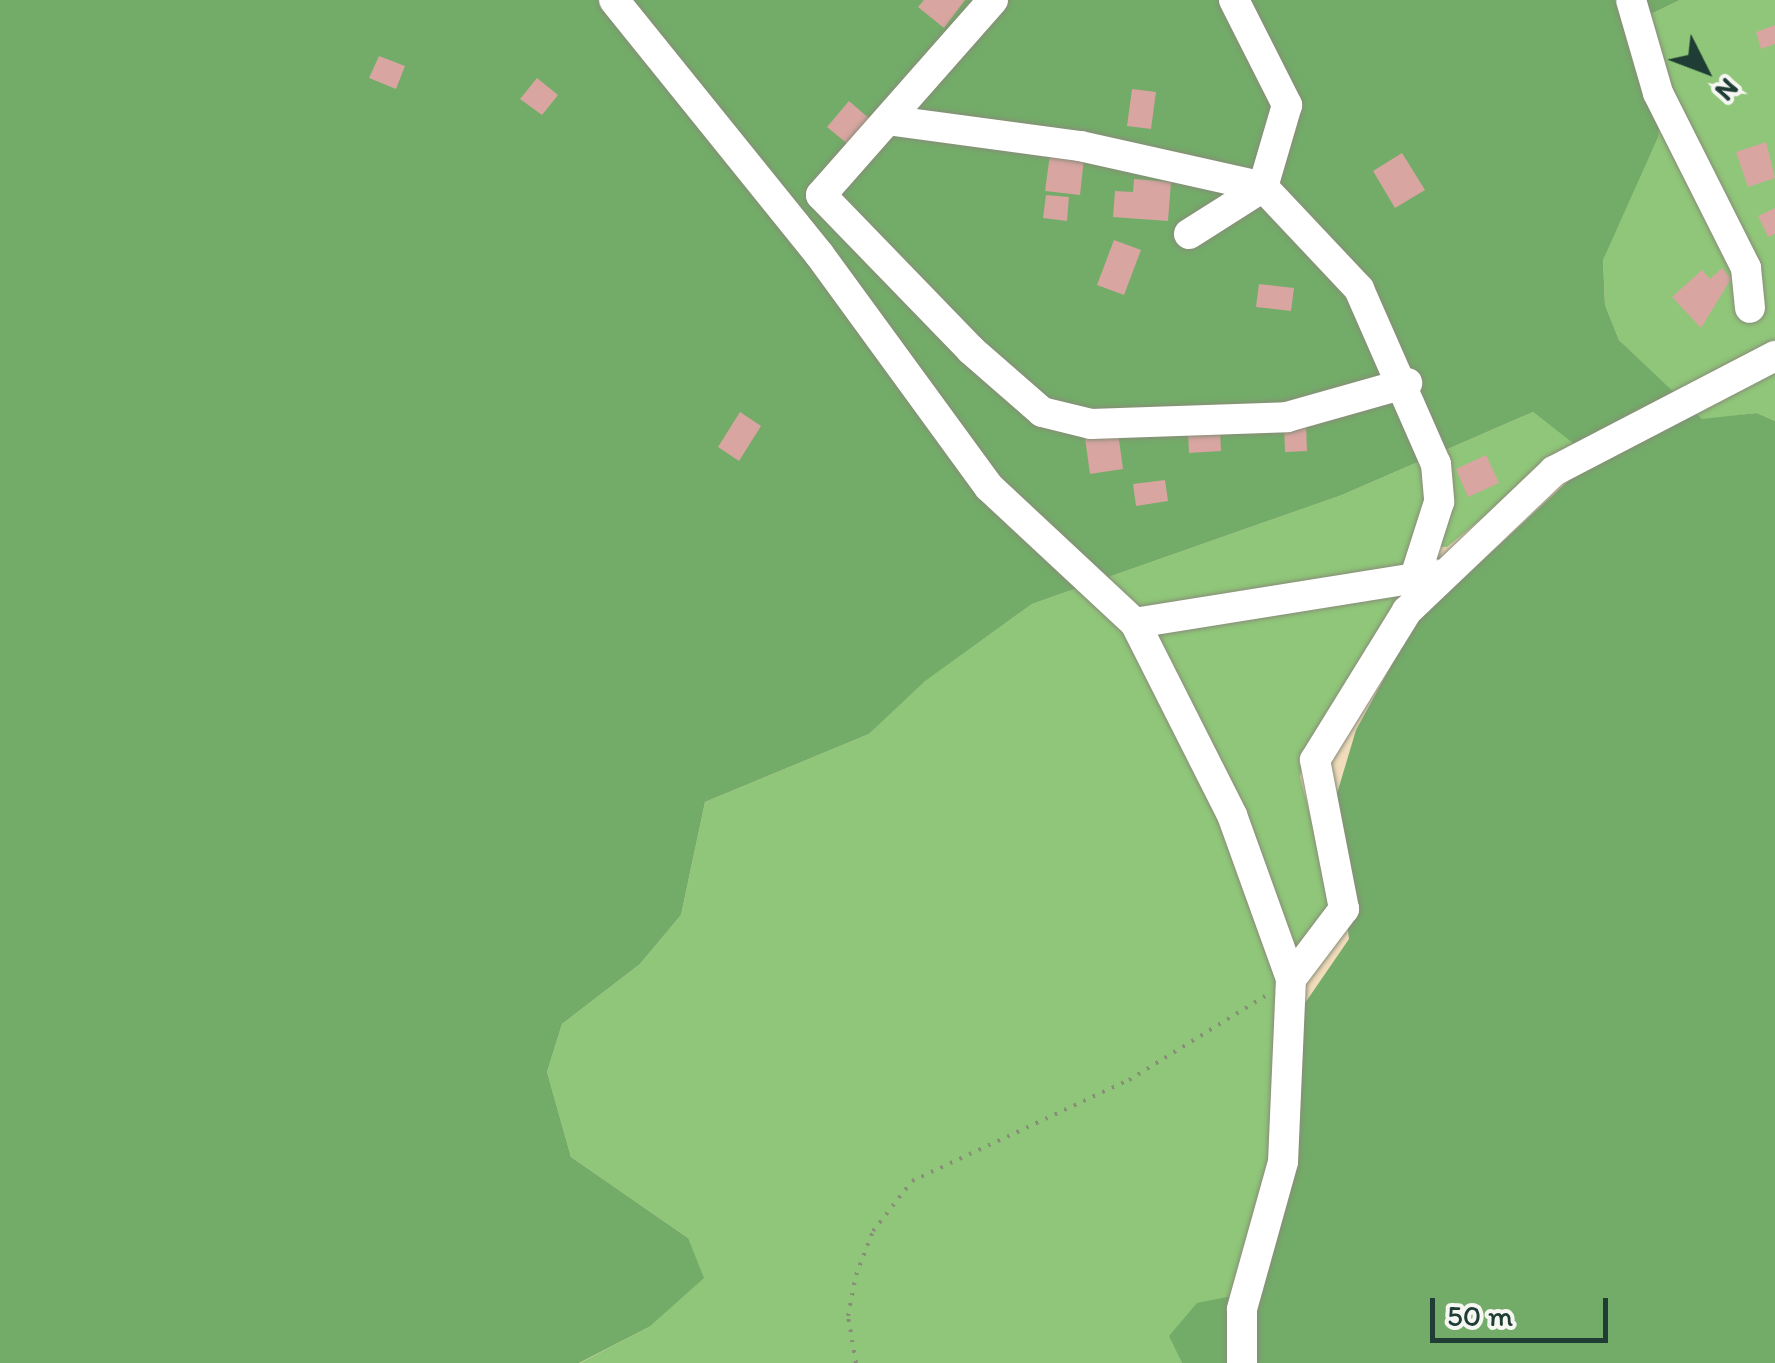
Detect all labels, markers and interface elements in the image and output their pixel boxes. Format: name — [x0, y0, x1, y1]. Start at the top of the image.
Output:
north arrow — [1655, 20, 1755, 120]
text: N — [1708, 72, 1746, 108]
scale bar — [1435, 1278, 1612, 1340]
text: 50 m — [1447, 1297, 1513, 1334]

